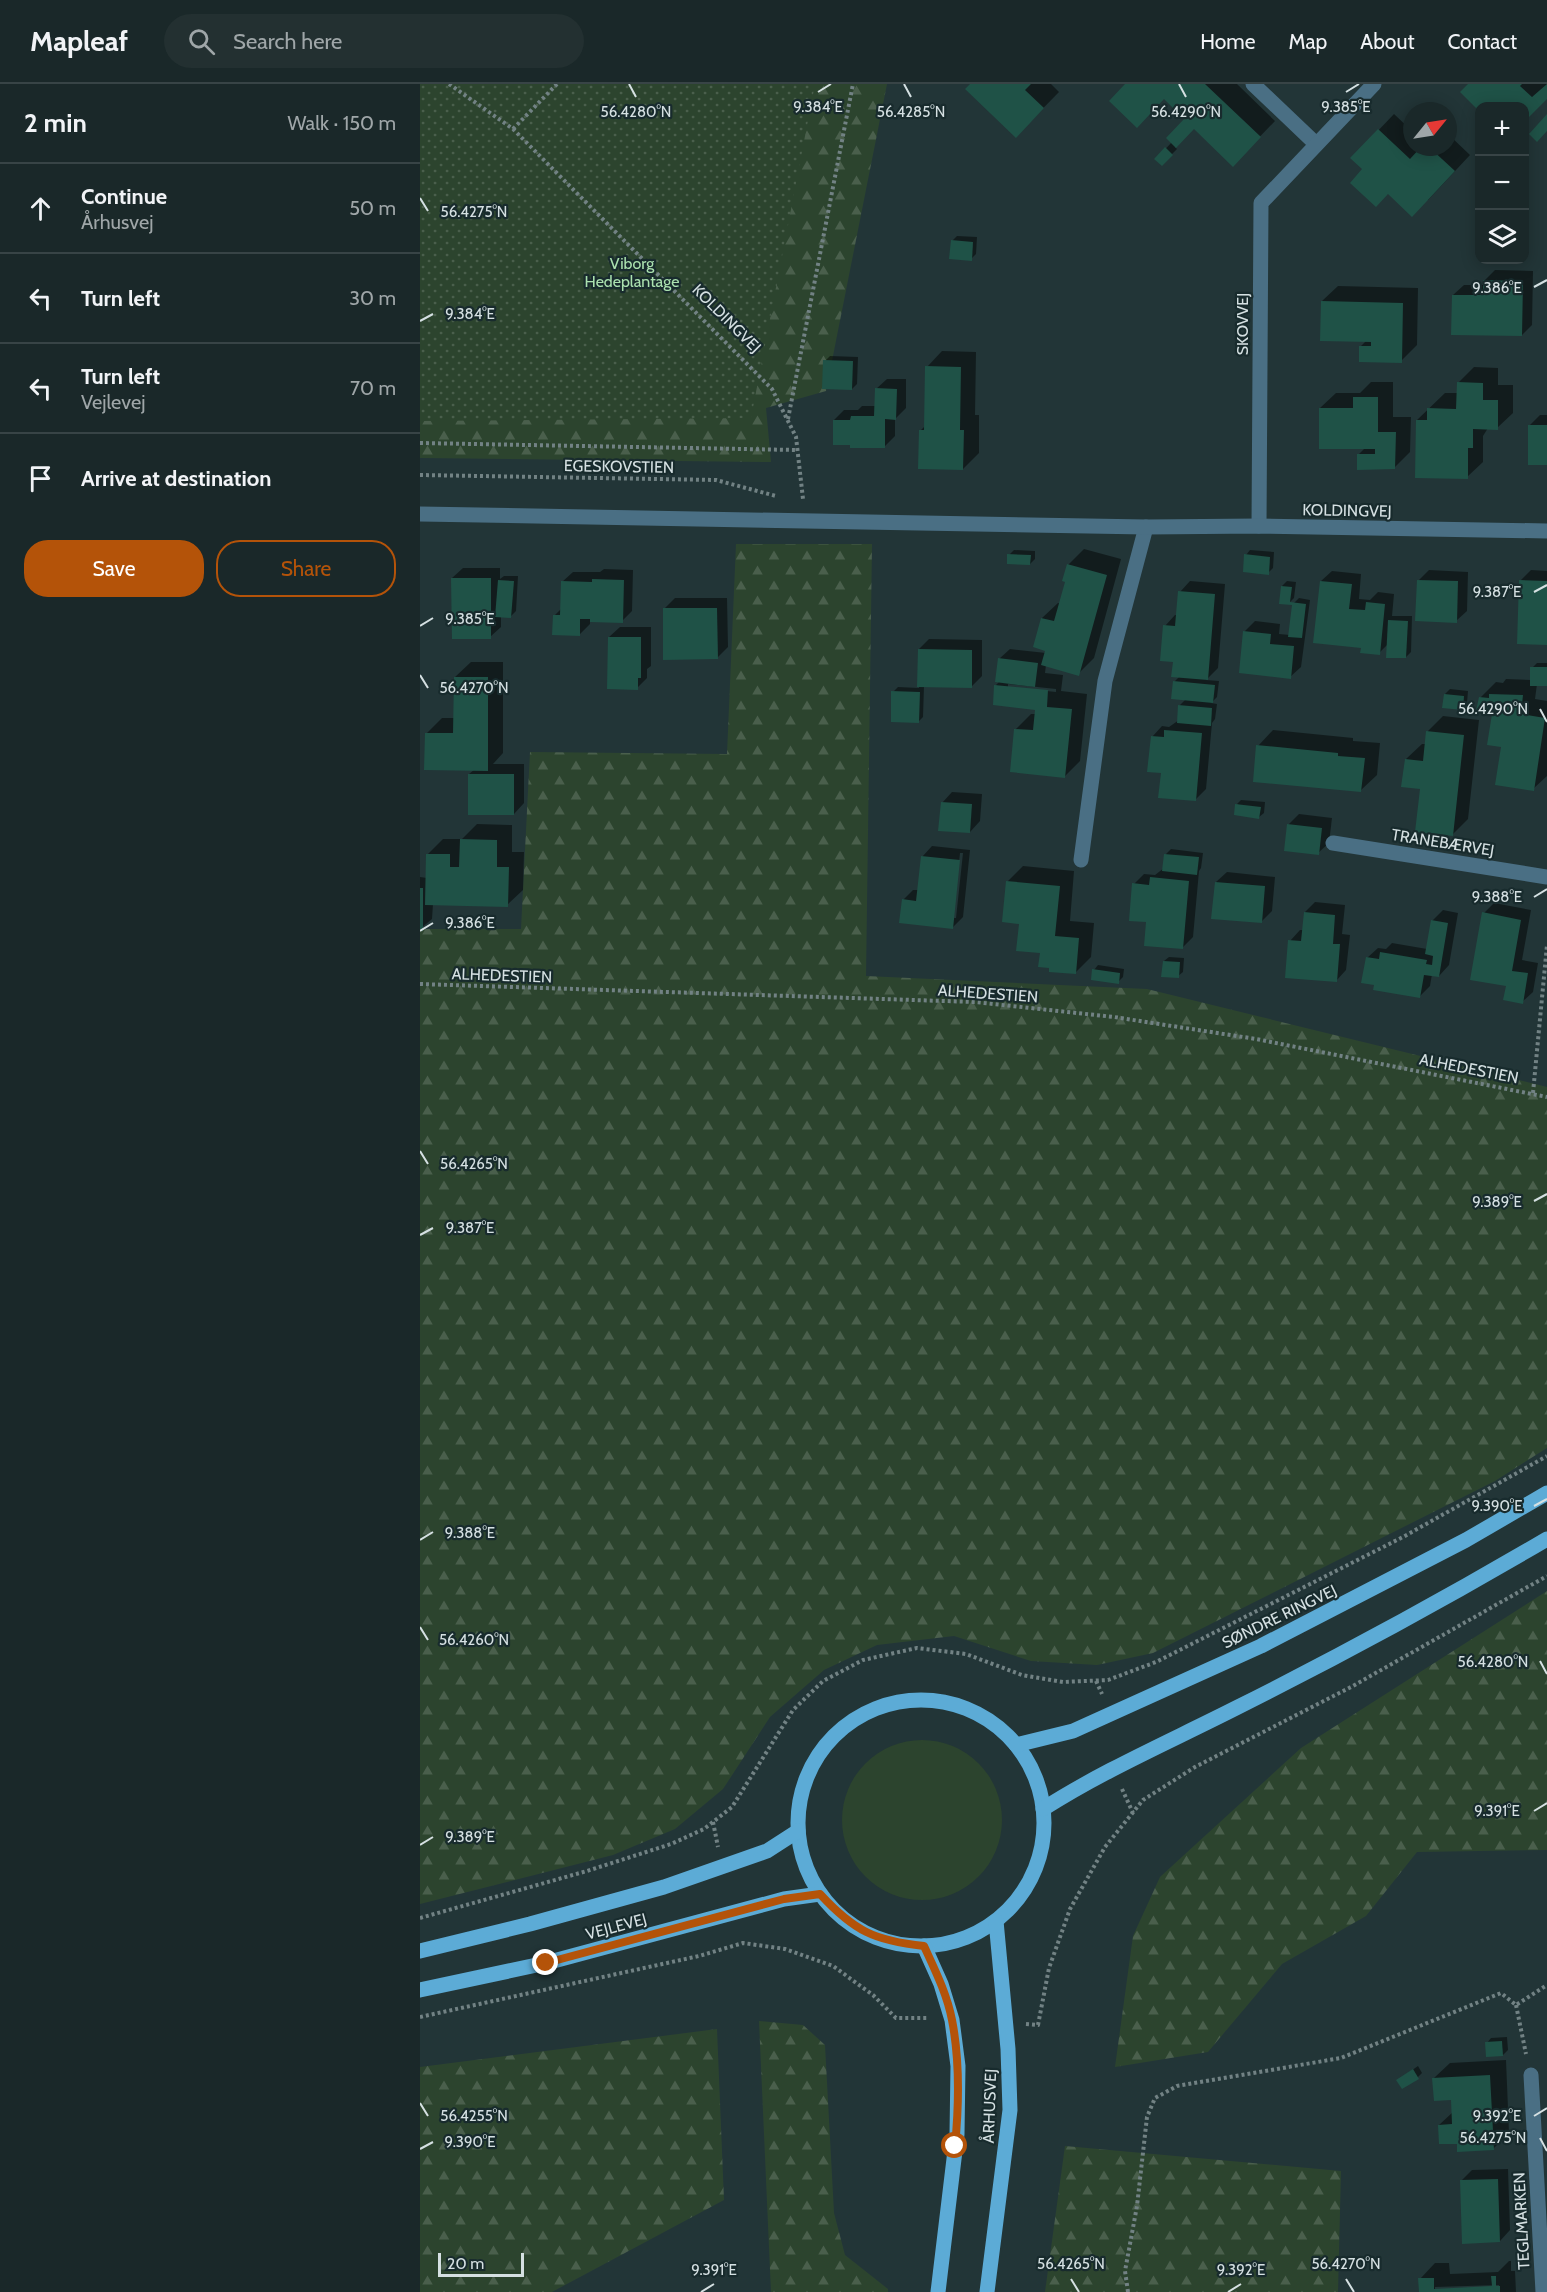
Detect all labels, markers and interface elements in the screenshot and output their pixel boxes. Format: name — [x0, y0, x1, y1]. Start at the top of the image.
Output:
search box — [164, 14, 584, 68]
text: Mapleaf — [30, 24, 128, 58]
icon: search — [185, 25, 218, 58]
text: Search here — [233, 28, 342, 55]
text: Home — [1200, 29, 1256, 54]
text: Map — [1289, 29, 1327, 54]
text: About — [1360, 29, 1414, 54]
text: Contact — [1447, 29, 1517, 54]
text: 9.384°E — [793, 98, 843, 116]
text: 9.385°E — [1321, 98, 1371, 116]
north arrow — [1403, 102, 1457, 156]
map controls — [1475, 102, 1529, 264]
button: + — [1475, 102, 1529, 156]
text: 56.4280°N — [601, 103, 671, 121]
text: 56.4285°N — [877, 103, 945, 121]
text: 56.4290°N — [1151, 103, 1221, 121]
text: 2 min — [24, 107, 87, 139]
text: Walk · 150 m — [288, 111, 396, 135]
button: − — [1475, 156, 1529, 210]
text: Continue — [81, 183, 167, 210]
icon: ahead — [24, 192, 57, 225]
text: 50 m — [349, 196, 396, 220]
text: 56.4275°N — [441, 203, 507, 221]
text: Århusvej — [81, 210, 153, 234]
button: layers — [1475, 210, 1529, 264]
park label: Viborg Hedeplantage — [585, 254, 679, 291]
text: 9.386°E — [1472, 279, 1522, 297]
street label: KOLDINGVEJ — [688, 280, 765, 357]
icon: left — [24, 282, 57, 315]
text: Turn left — [81, 285, 160, 312]
text: 30 m — [349, 286, 396, 310]
street label: SKOVVEJ — [1233, 293, 1252, 355]
text: 9.384°E — [445, 305, 495, 323]
text: Turn left — [81, 363, 160, 390]
icon: left — [24, 372, 57, 405]
text: 70 m — [350, 376, 396, 400]
text: Vejlevej — [81, 390, 145, 414]
street label: EGESKOVSTIEN — [564, 456, 674, 477]
icon: arrive — [24, 462, 57, 495]
text: Arrive at destination — [81, 465, 271, 492]
street label: KOLDINGVEJ — [1302, 500, 1392, 521]
button: Save — [24, 540, 204, 597]
button: Share — [216, 540, 396, 597]
text: 9.387°E — [1473, 583, 1521, 601]
text: 9.385°E — [445, 610, 495, 628]
text: 56.4270°N — [439, 679, 509, 697]
text: 56.4290°N — [1458, 700, 1528, 718]
street label: TRANEBÆRVEJ — [1390, 825, 1496, 860]
text: 9.388°E — [1472, 888, 1522, 906]
text: 9.386°E — [445, 914, 495, 932]
street label: ALHEDESTIEN — [451, 964, 553, 987]
street label: ALHEDESTIEN — [937, 981, 1039, 1006]
street label: ALHEDESTIEN — [1418, 1050, 1520, 1087]
text: 56.4265°N — [440, 1155, 508, 1173]
text: 9.389°E — [1472, 1193, 1522, 1211]
text: 9.387°E — [446, 1219, 494, 1237]
text: 9.390°E — [1471, 1497, 1523, 1515]
text: 9.388°E — [445, 1524, 495, 1542]
street label: SØNDRE RINGVEJ — [1219, 1580, 1340, 1652]
text: 56.4260°N — [439, 1631, 509, 1649]
text: 56.4280°N — [1458, 1653, 1528, 1671]
text: 9.391°E — [1474, 1802, 1520, 1820]
text: 9.389°E — [445, 1828, 495, 1846]
street label: VEJLEVEJ — [584, 1909, 649, 1944]
route end — [532, 1949, 558, 1975]
street label: ÅRHUSVEJ — [979, 2068, 1000, 2144]
text: 56.4255°N — [440, 2107, 508, 2125]
text: 9.392°E — [1473, 2107, 1521, 2125]
text: 56.4275°N — [1460, 2129, 1526, 2147]
route start — [941, 2132, 967, 2158]
text: 9.390°E — [444, 2133, 496, 2151]
street label: TEGLMARKEN — [1509, 2172, 1534, 2270]
scale bar — [438, 2250, 524, 2278]
text: 20 m — [447, 2254, 484, 2273]
text: 56.4265°N — [1037, 2255, 1105, 2273]
text: 56.4270°N — [1311, 2255, 1381, 2273]
text: 9.391°E — [691, 2261, 737, 2279]
text: 9.392°E — [1217, 2261, 1265, 2279]

